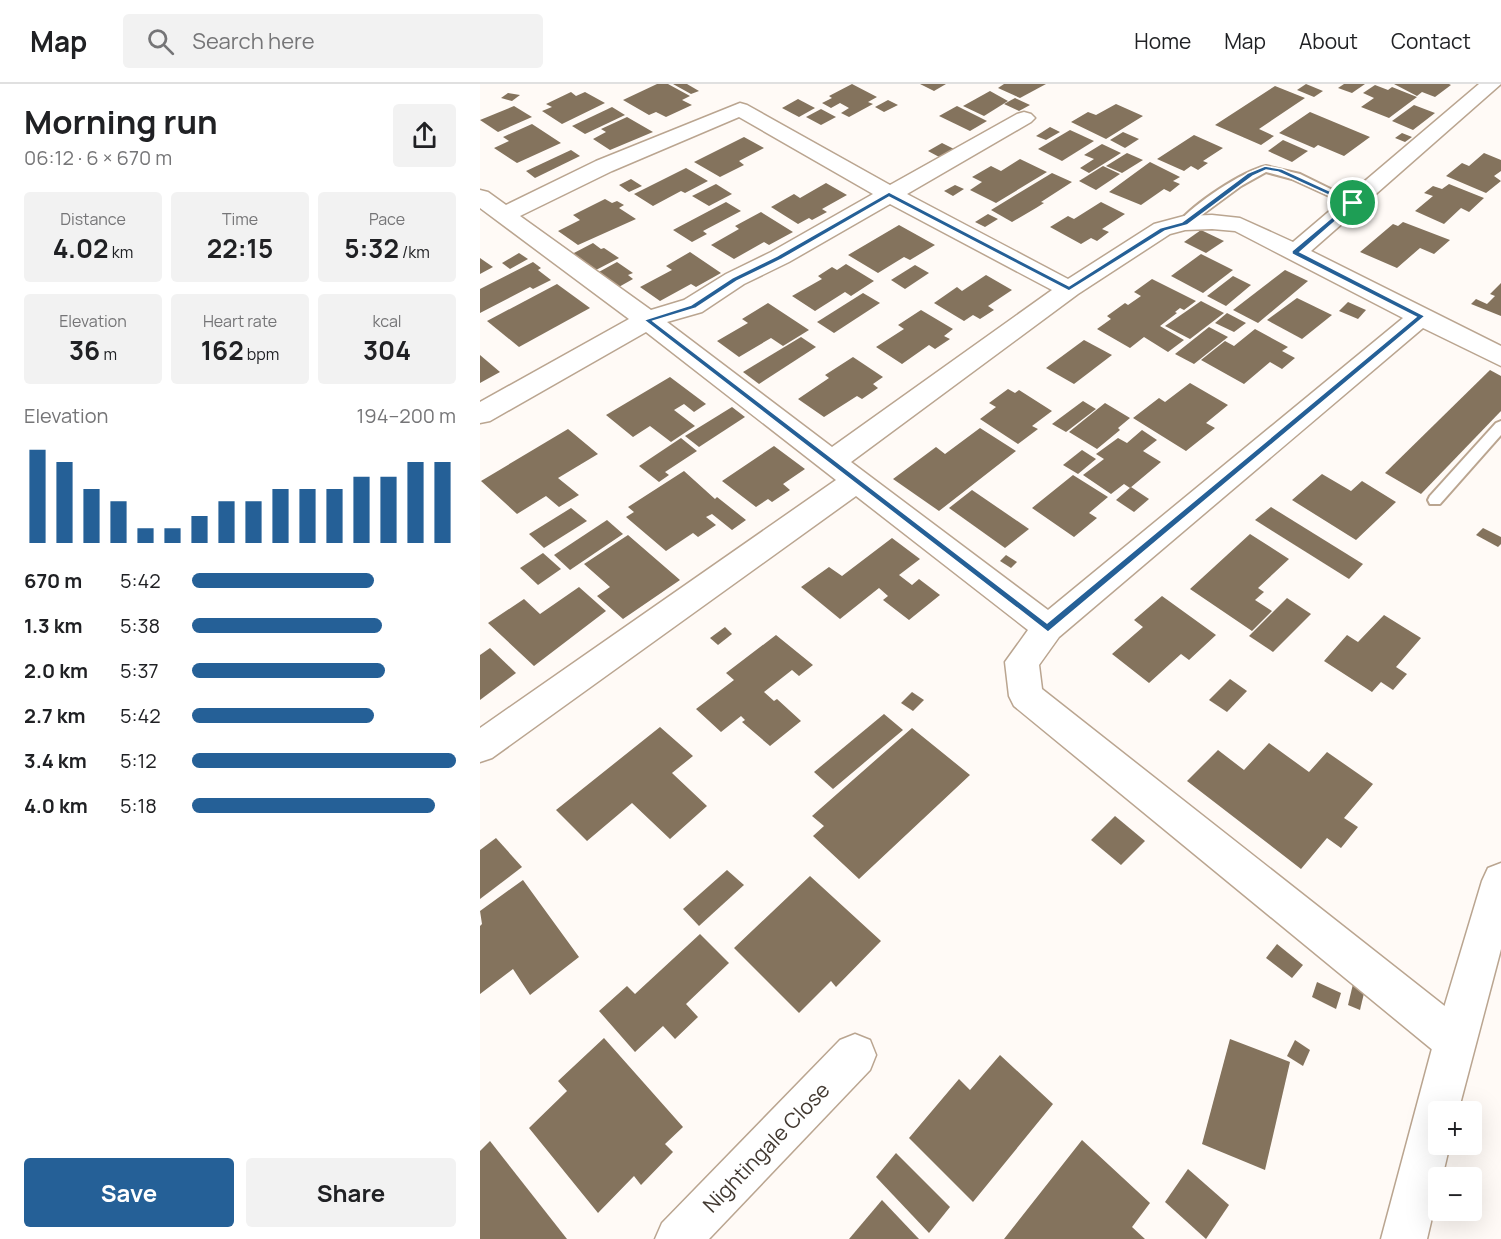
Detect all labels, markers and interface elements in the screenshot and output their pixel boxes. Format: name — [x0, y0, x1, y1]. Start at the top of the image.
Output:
search box — [123, 14, 543, 68]
text: Map — [30, 22, 87, 60]
icon: search — [144, 25, 177, 58]
text: Search here — [192, 26, 315, 56]
text: Home — [1134, 27, 1191, 55]
text: Map — [1224, 27, 1266, 55]
text: About — [1299, 27, 1358, 55]
text: Contact — [1391, 27, 1471, 55]
text: Morning run — [24, 99, 218, 144]
button: share — [393, 104, 456, 167]
text: 06:12 · 6 × 670 m — [24, 144, 172, 171]
pin — [1327, 177, 1378, 228]
icon: arrive — [1336, 186, 1369, 219]
text: Distance — [60, 208, 126, 230]
text: Time — [222, 208, 258, 230]
text: Pace — [369, 208, 405, 230]
text: 4.02 — [53, 230, 109, 266]
text: 22:15 — [207, 230, 273, 266]
text: 5:32 — [344, 230, 399, 266]
text: km — [109, 241, 133, 263]
text: /km — [399, 241, 430, 263]
text: Elevation — [59, 310, 127, 332]
text: Heart rate — [203, 310, 277, 332]
text: kcal — [372, 310, 402, 332]
text: 36 — [69, 332, 100, 368]
text: 162 — [201, 332, 244, 368]
text: 304 — [363, 332, 411, 368]
text: m — [100, 343, 117, 365]
text: bpm — [244, 343, 279, 365]
text: Elevation — [24, 402, 108, 429]
text: 194–200 m — [356, 402, 456, 429]
text: 670 m — [24, 567, 82, 594]
text: 5:42 — [120, 567, 161, 594]
text: 1.3 km — [24, 612, 82, 639]
text: 5:38 — [120, 612, 160, 639]
text: 2.0 km — [24, 657, 88, 684]
text: 5:37 — [120, 657, 159, 684]
text: 2.7 km — [24, 702, 85, 729]
text: 5:42 — [120, 702, 161, 729]
text: 3.4 km — [24, 747, 87, 774]
text: 5:12 — [120, 747, 157, 774]
text: 4.0 km — [24, 792, 88, 819]
text: 5:18 — [120, 792, 157, 819]
street label: Nightingale Close — [697, 1076, 835, 1218]
map controls — [1428, 1101, 1482, 1221]
button: + — [1428, 1101, 1482, 1155]
button: Save — [24, 1158, 234, 1227]
button: Share — [246, 1158, 456, 1227]
button: − — [1428, 1167, 1482, 1221]

